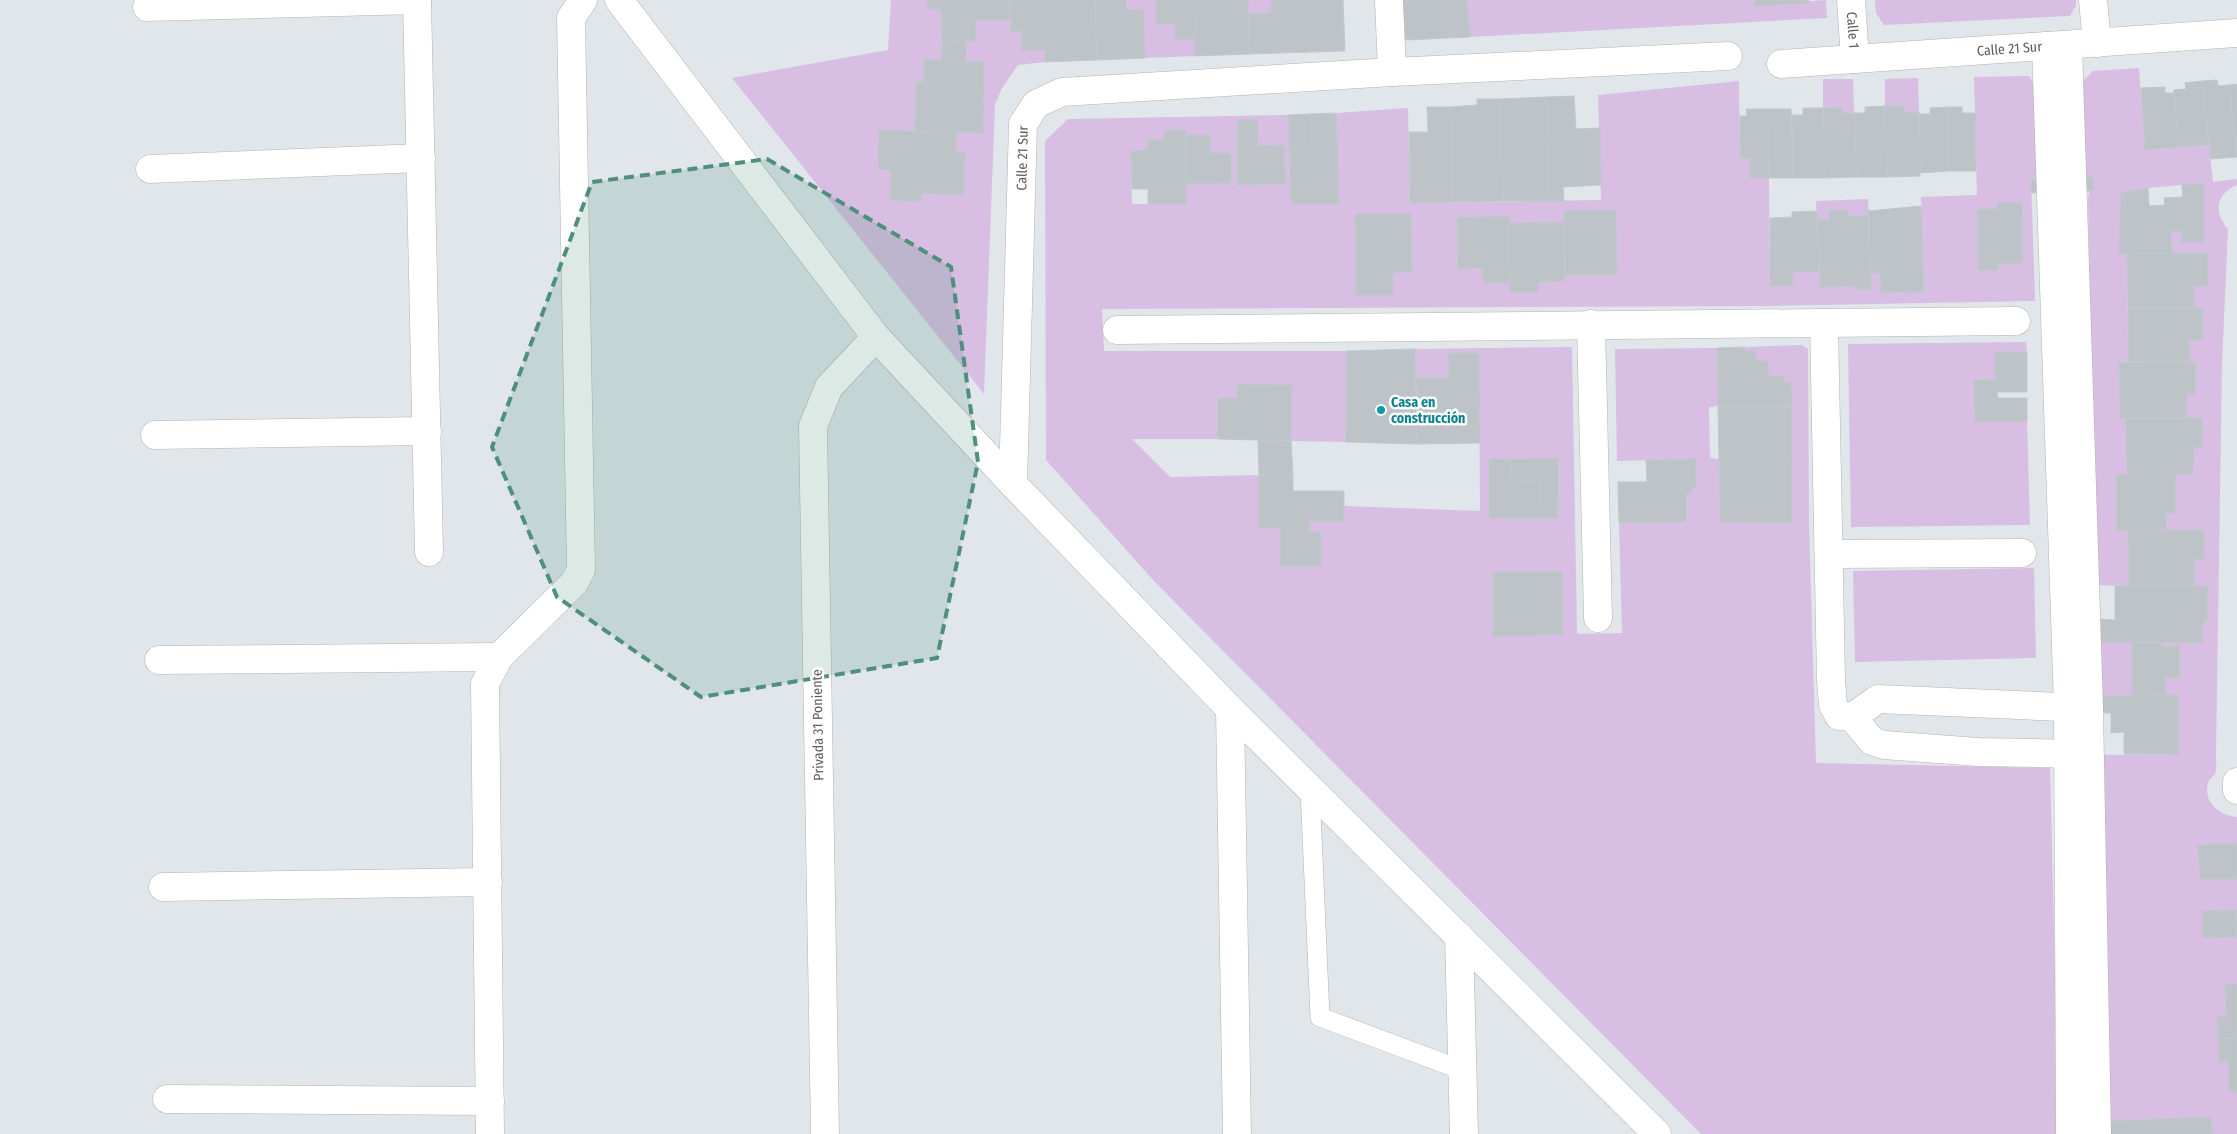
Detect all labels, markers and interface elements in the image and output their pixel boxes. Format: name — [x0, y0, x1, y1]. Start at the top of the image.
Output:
street label: Calle 1 — [1843, 11, 1863, 49]
street label: Calle 21 Sur — [1976, 38, 2043, 59]
street label: Calle 21 Sur — [1013, 125, 1031, 191]
place label: Casa en construcción — [1391, 394, 1465, 427]
marker: Casa en construcción — [1375, 404, 1387, 416]
street label: Privada 31 Poniente — [809, 669, 827, 781]

